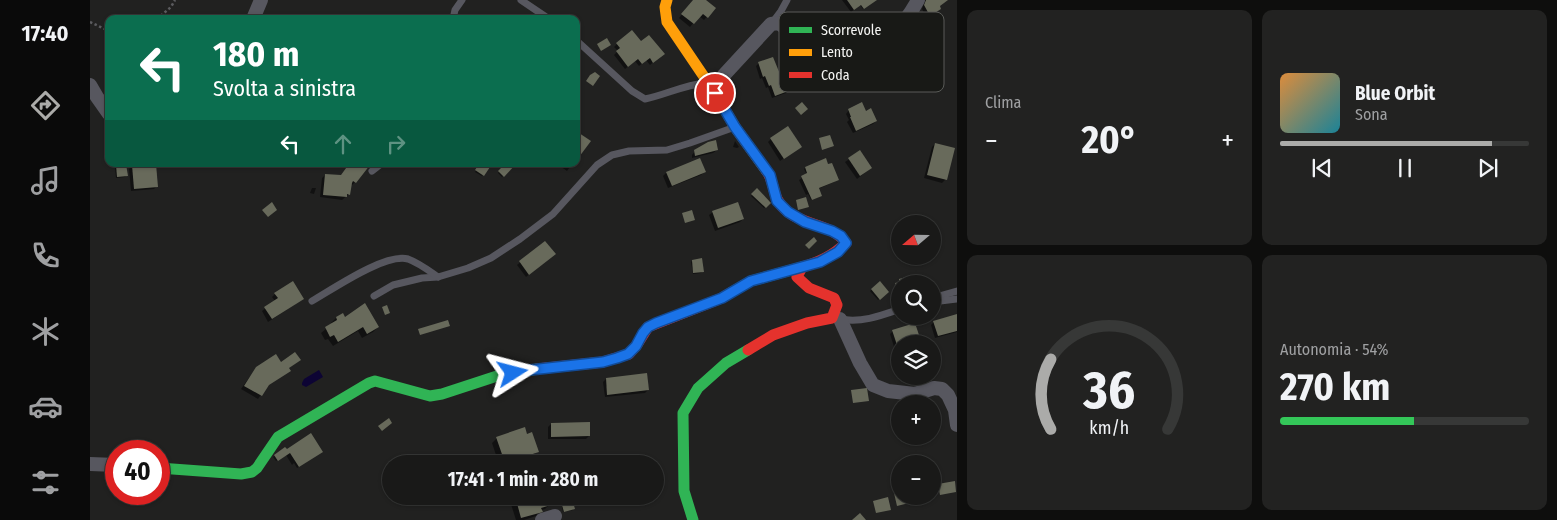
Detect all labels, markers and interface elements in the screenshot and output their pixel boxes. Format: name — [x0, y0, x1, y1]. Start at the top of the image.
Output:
legend — [779, 12, 944, 92]
text: 17:40 — [22, 20, 68, 47]
text: Scorrevole — [821, 22, 881, 39]
text: 180 m — [213, 33, 299, 75]
icon: left — [130, 35, 195, 100]
text: Lento — [821, 44, 853, 61]
text: Coda — [821, 67, 850, 84]
pin — [694, 72, 736, 114]
text: Svolta a sinistra — [213, 75, 356, 102]
icon: arrive — [701, 79, 729, 107]
text: Blue Orbit — [1355, 82, 1435, 105]
icon: directions — [28, 88, 63, 123]
text: Clima — [985, 93, 1021, 112]
text: Sona — [1355, 105, 1388, 124]
text: 20° — [1081, 117, 1138, 163]
text: − — [985, 124, 998, 157]
text: + — [1221, 124, 1234, 157]
icon: left — [276, 130, 304, 158]
icon: ahead — [329, 130, 357, 158]
icon: right — [382, 130, 410, 158]
icon: previous — [1308, 154, 1336, 182]
icon: pause — [1391, 154, 1419, 182]
icon: next — [1474, 154, 1502, 182]
icon: music — [28, 163, 63, 198]
north arrow — [891, 215, 941, 265]
map controls — [891, 215, 941, 505]
icon: phone — [28, 238, 63, 273]
button: search — [891, 275, 941, 325]
icon: climate — [28, 314, 63, 349]
button: layers — [891, 335, 941, 385]
text: Autonomia · 54% — [1280, 340, 1389, 359]
position arrow — [486, 346, 538, 398]
text: 36 — [1083, 359, 1135, 422]
text: 270 km — [1280, 364, 1390, 410]
icon: car — [28, 389, 63, 424]
button: + — [891, 395, 941, 445]
text: km/h — [1090, 417, 1129, 439]
speed limit sign: 40 — [105, 440, 170, 505]
button: − — [891, 455, 941, 505]
icon: filters — [28, 465, 63, 500]
text: 17:41 · 1 min · 280 m — [448, 468, 598, 491]

